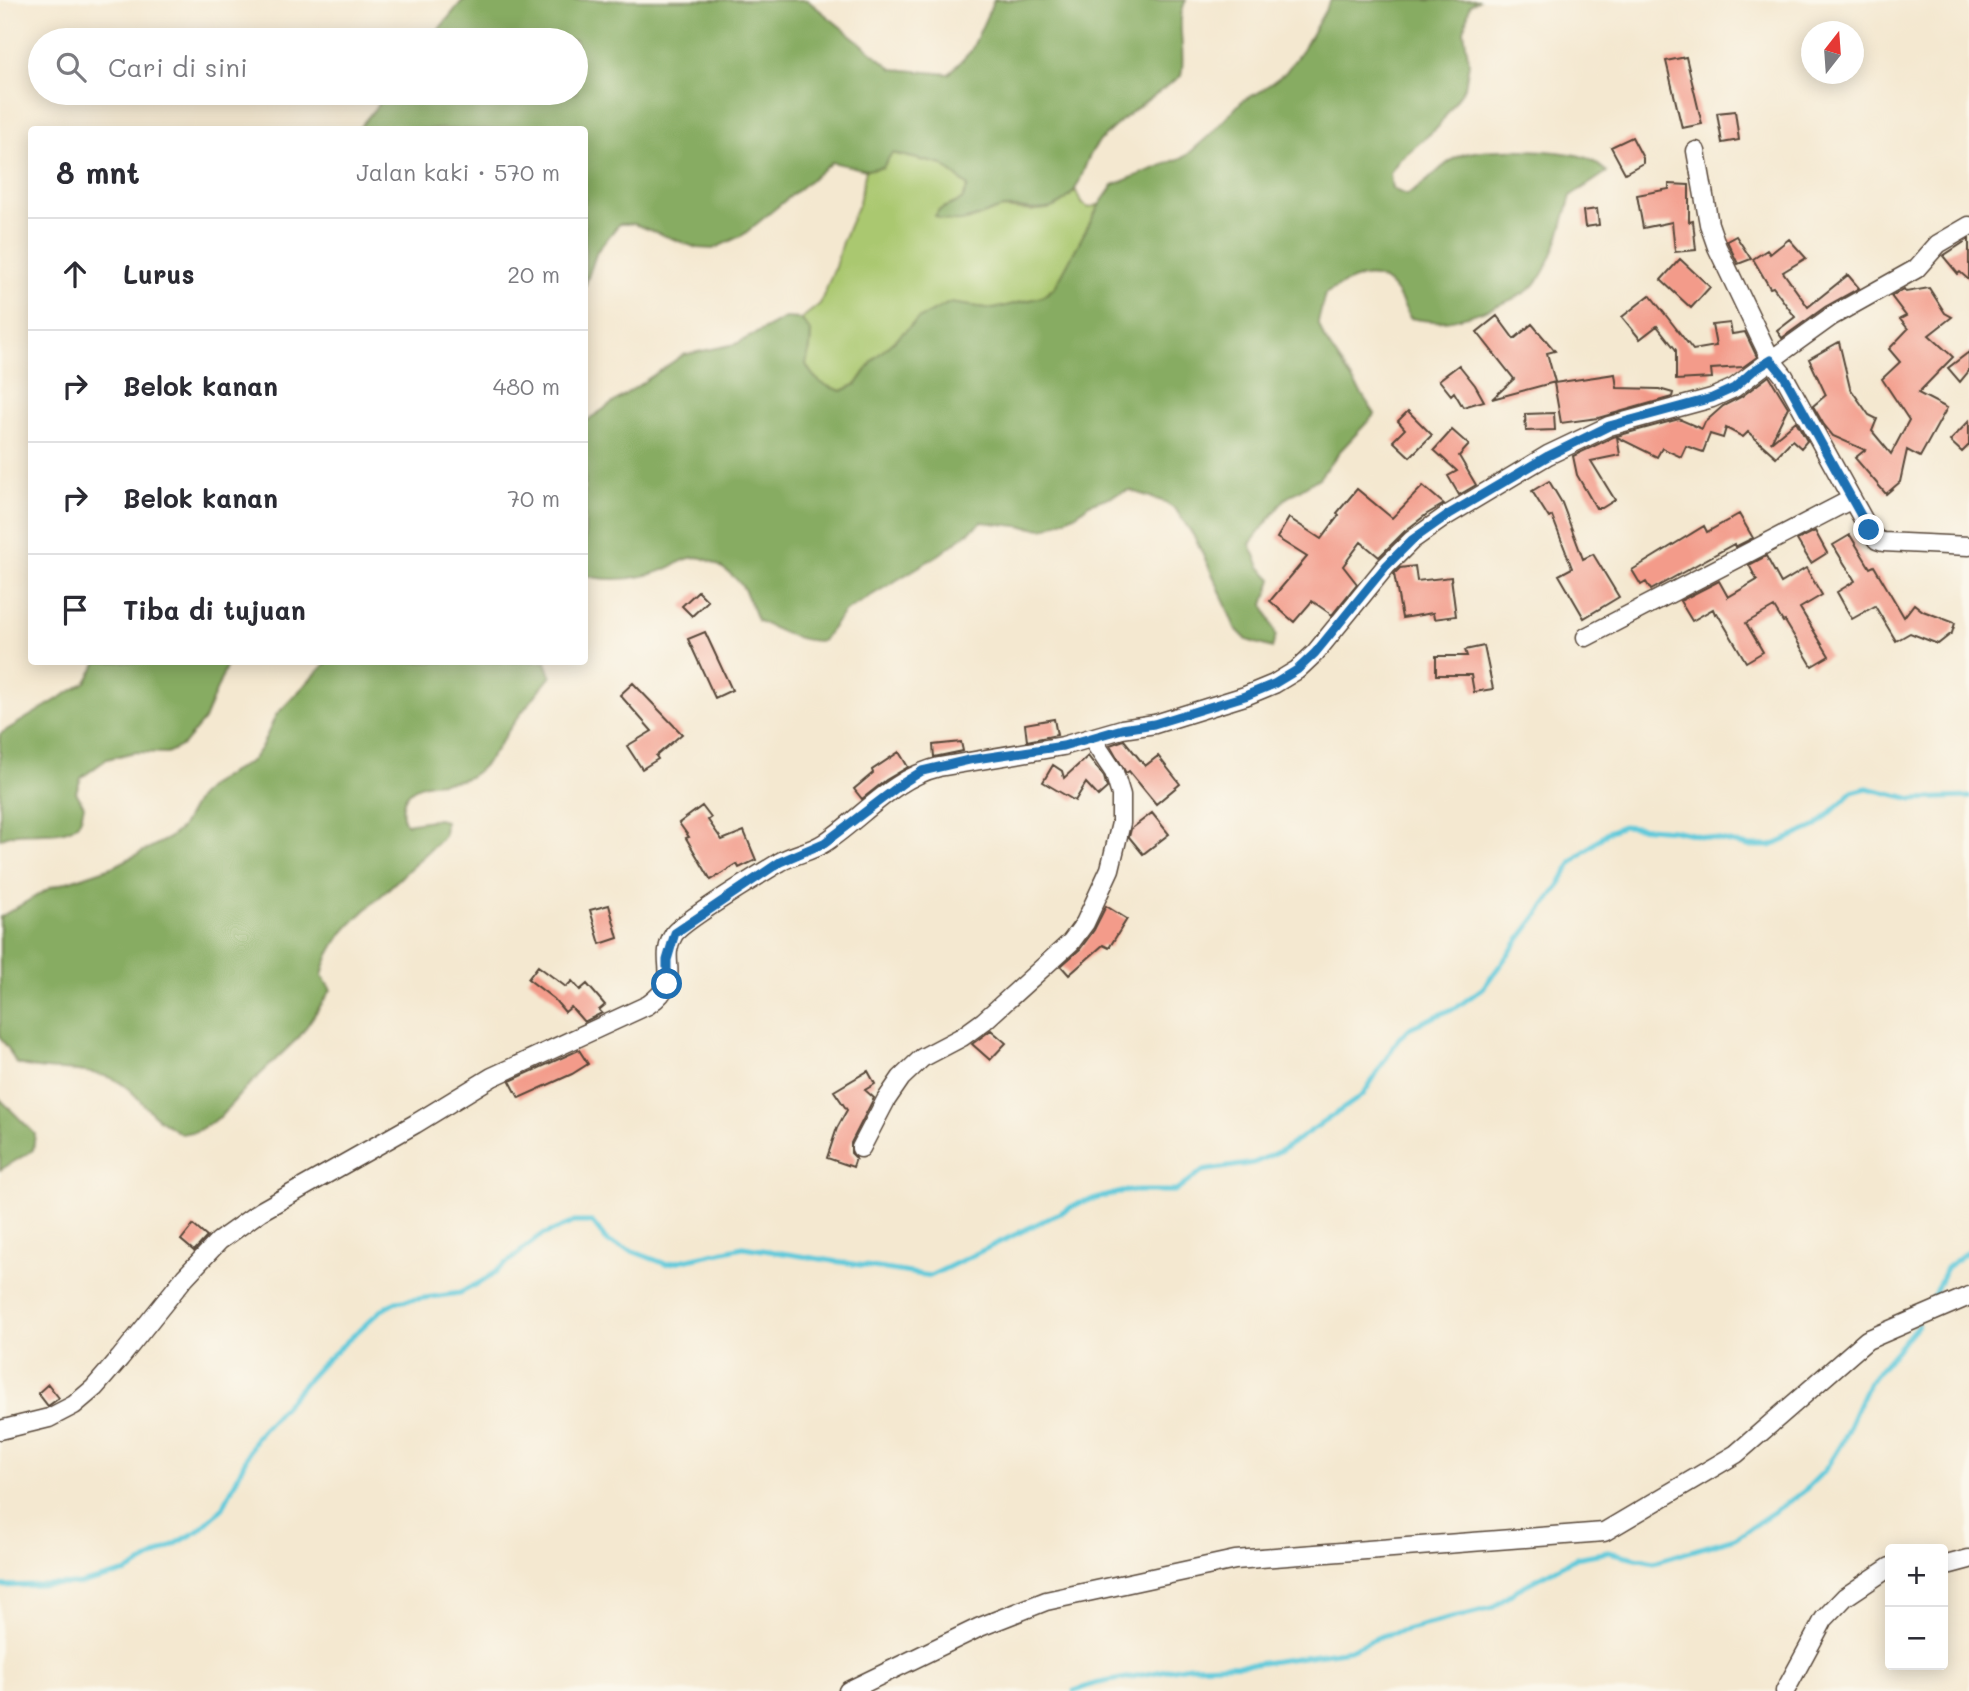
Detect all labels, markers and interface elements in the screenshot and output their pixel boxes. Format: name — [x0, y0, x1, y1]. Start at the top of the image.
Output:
north arrow — [1801, 21, 1864, 84]
search box — [28, 28, 588, 105]
icon: search — [52, 48, 90, 86]
text: Cari di sini — [108, 50, 248, 84]
text: 8 mnt — [56, 152, 140, 192]
text: Jalan kaki · 570 m — [356, 157, 560, 187]
icon: ahead — [56, 255, 94, 293]
text: Lurus — [123, 257, 195, 291]
text: 20 m — [507, 259, 560, 289]
icon: right — [56, 367, 94, 405]
text: Belok kanan — [123, 369, 278, 403]
text: 480 m — [493, 371, 560, 401]
icon: right — [56, 479, 94, 517]
text: Belok kanan — [123, 481, 278, 515]
text: 70 m — [507, 483, 560, 513]
route end — [1853, 514, 1884, 545]
icon: arrive — [56, 591, 94, 629]
text: Tiba di tujuan — [123, 593, 306, 627]
route start — [651, 968, 682, 999]
map controls — [1885, 1544, 1948, 1670]
button: + — [1885, 1544, 1948, 1607]
button: − — [1885, 1607, 1948, 1670]

